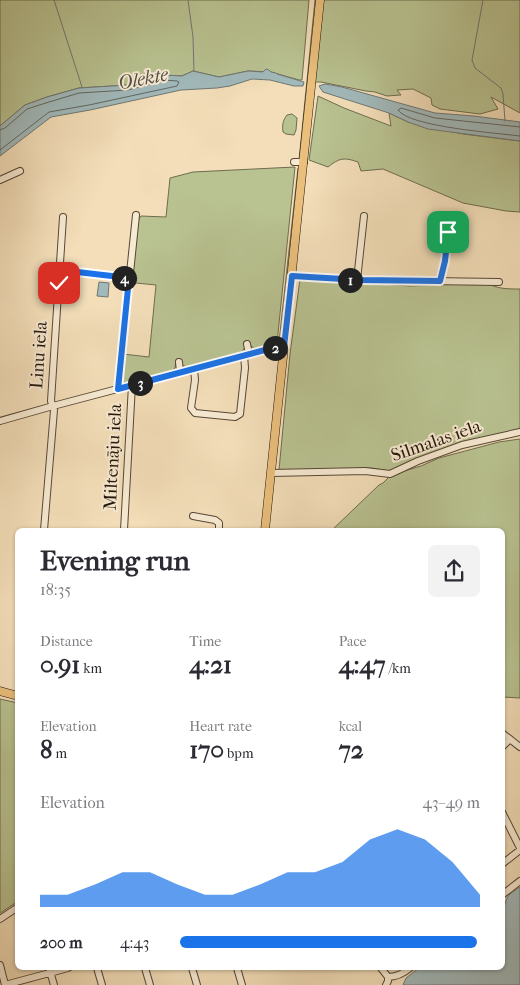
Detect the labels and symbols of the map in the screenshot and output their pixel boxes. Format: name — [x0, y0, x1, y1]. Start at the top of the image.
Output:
water label: Olekte — [116, 63, 171, 95]
pin — [427, 211, 469, 253]
pin — [38, 262, 80, 304]
pin: 4 — [112, 266, 136, 290]
pin: 1 — [338, 268, 362, 292]
street label: Linu iela — [26, 320, 52, 390]
pin: 2 — [262, 336, 288, 360]
pin: 3 — [128, 370, 152, 396]
street label: Miltenāju iela — [100, 402, 126, 511]
street label: Silmalas iela — [388, 416, 484, 466]

